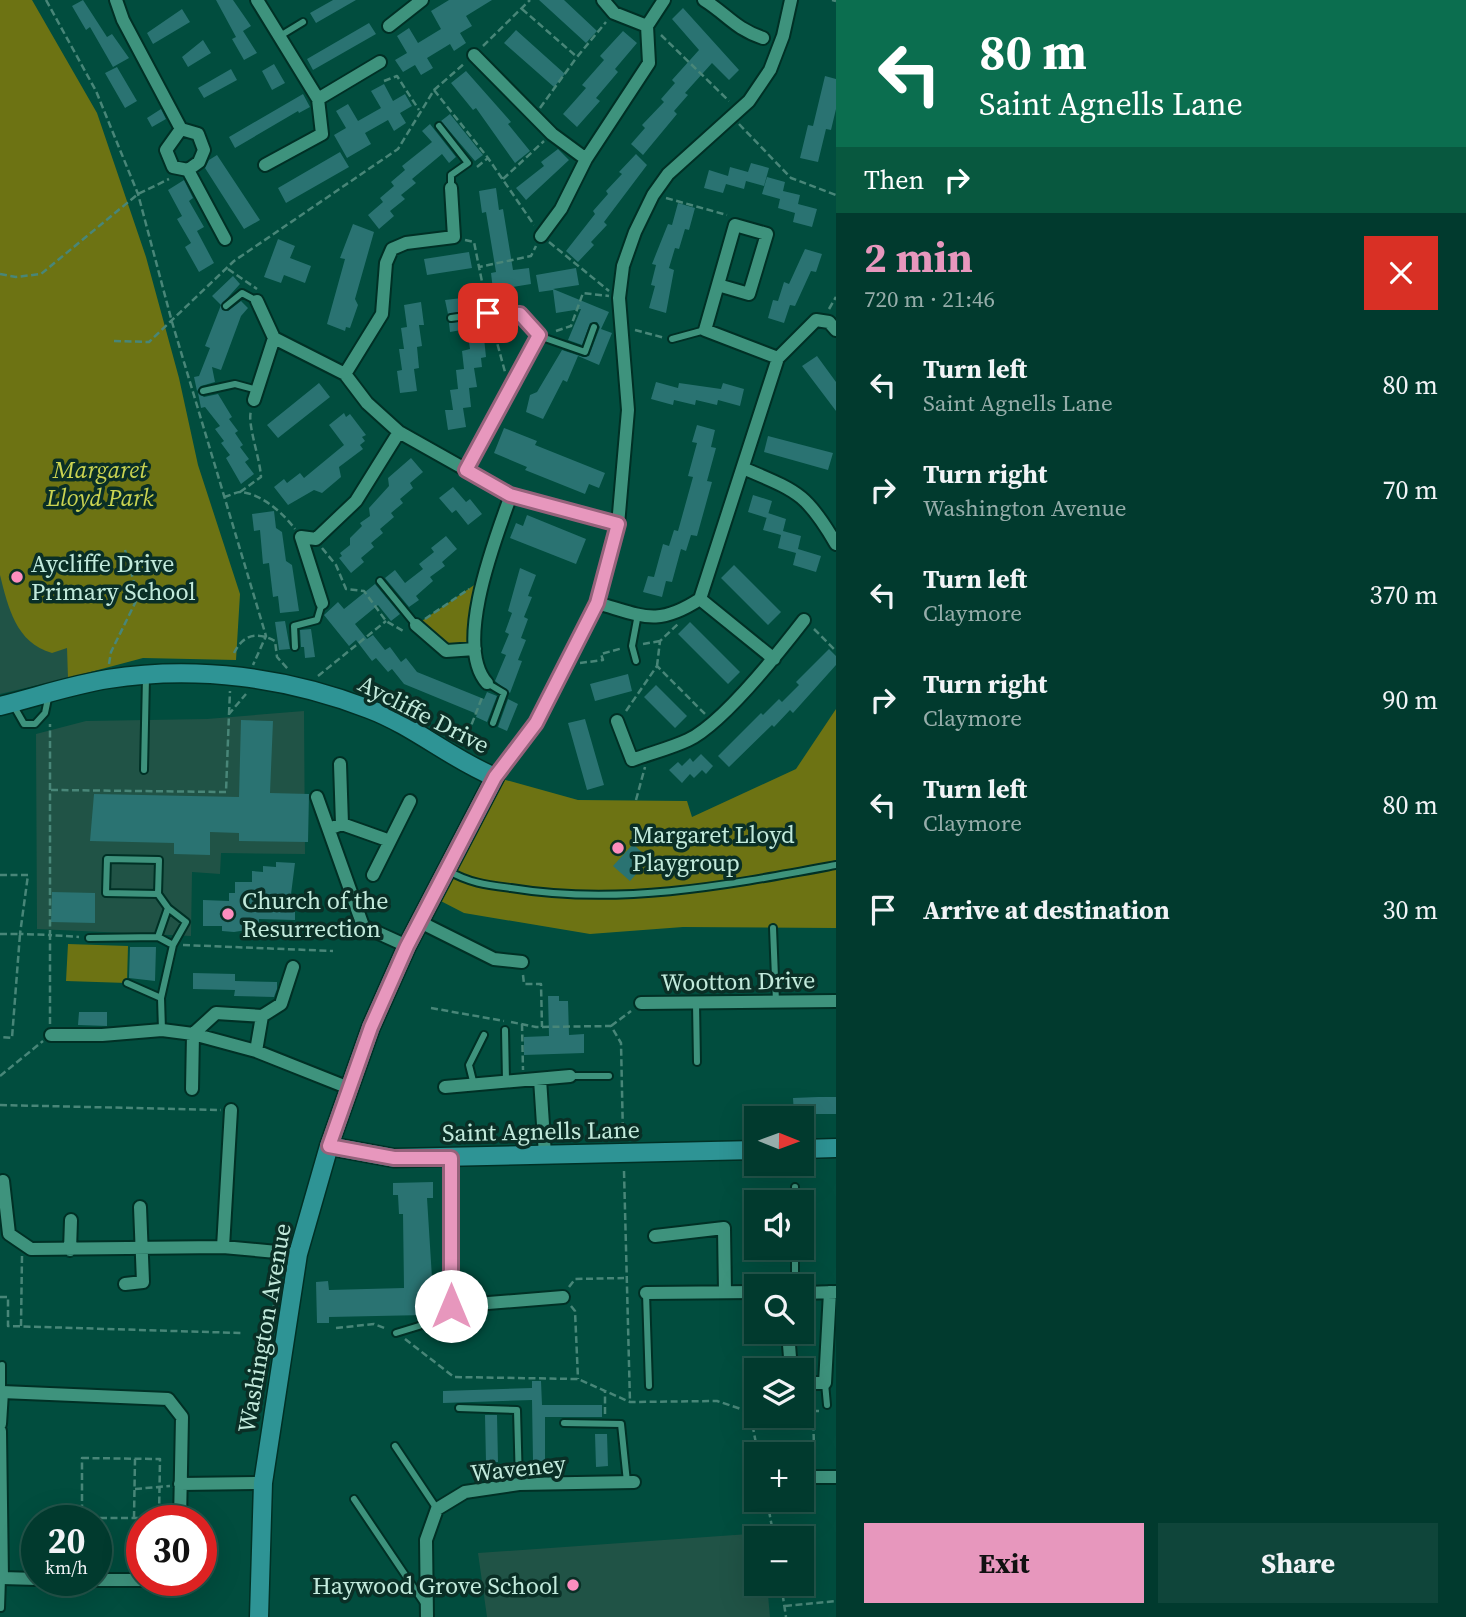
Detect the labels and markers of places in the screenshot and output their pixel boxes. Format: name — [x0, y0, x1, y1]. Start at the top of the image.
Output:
pin — [458, 283, 518, 343]
place label: Aycliffe Drive Primary School — [31, 547, 196, 608]
marker: Aycliffe Drive Primary School — [9, 569, 25, 585]
place label: Margaret Lloyd Playgroup — [632, 818, 795, 879]
marker: Margaret Lloyd Playgroup — [610, 840, 626, 856]
place label: Church of the Resurrection — [242, 884, 389, 945]
marker: Church of the Resurrection — [220, 906, 236, 922]
place label: Haywood Grove School — [312, 1569, 559, 1602]
marker: Haywood Grove School — [565, 1577, 581, 1593]

